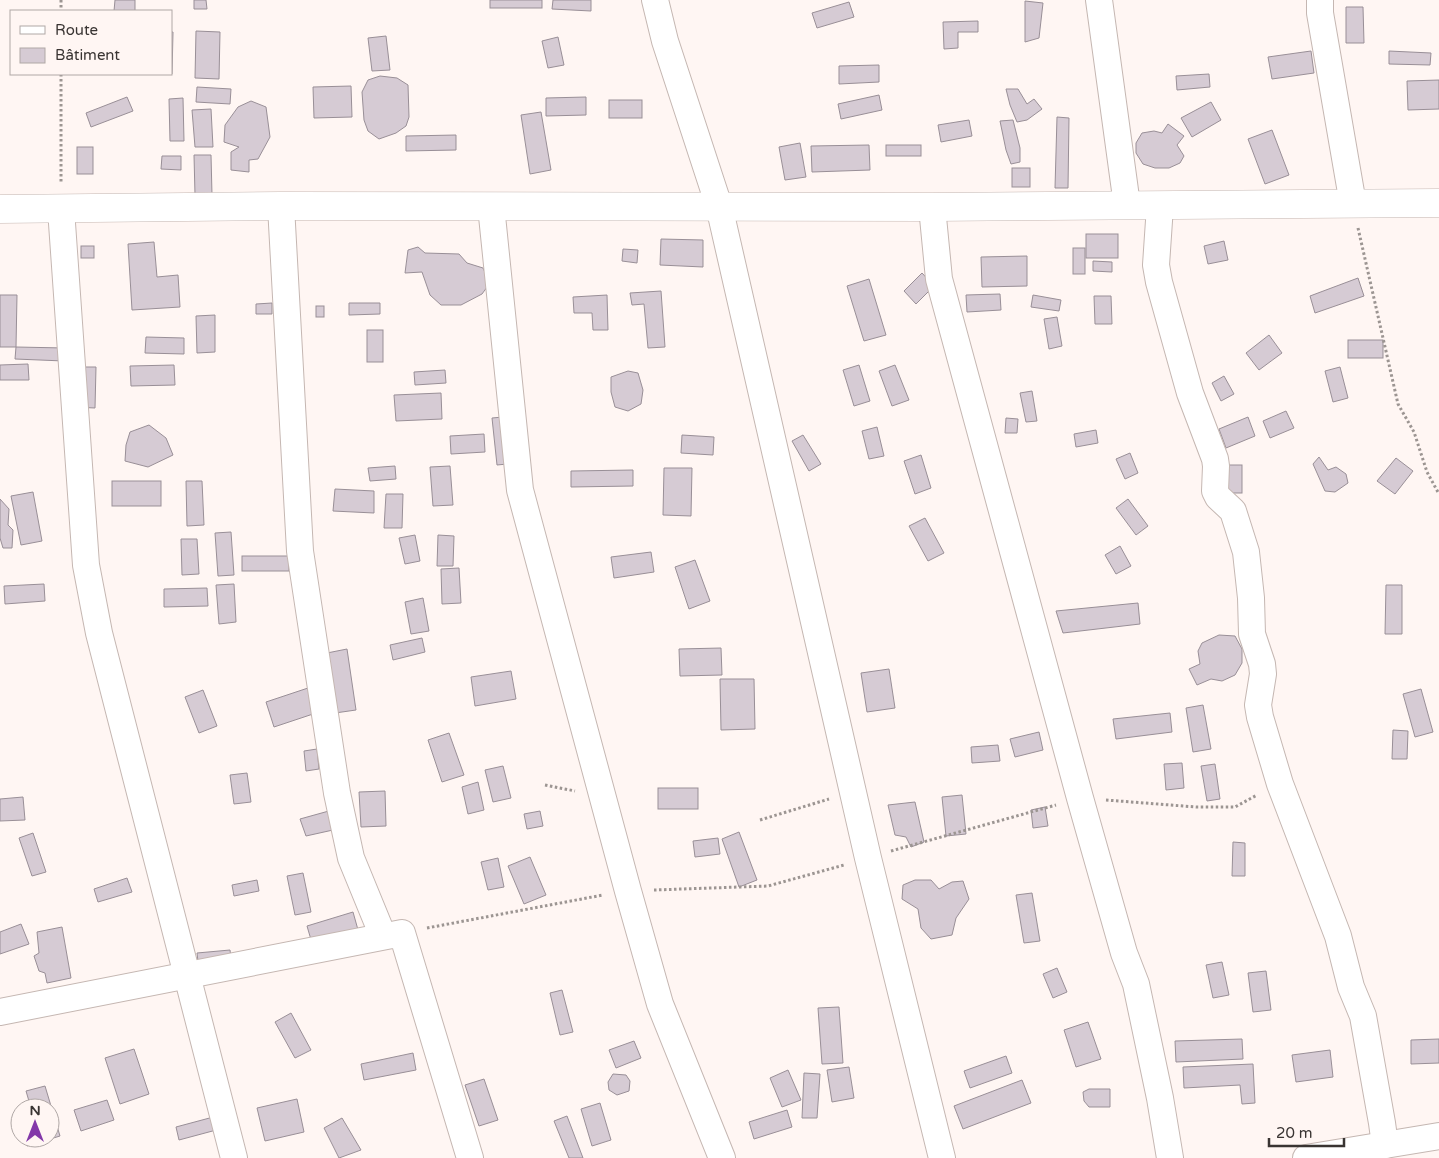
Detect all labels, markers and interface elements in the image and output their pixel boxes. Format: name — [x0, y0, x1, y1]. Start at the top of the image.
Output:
legend — [10, 10, 172, 75]
text: Route — [55, 21, 98, 39]
text: Bâtiment — [55, 46, 120, 64]
north arrow — [10, 1098, 60, 1148]
text: N — [29, 1102, 41, 1119]
scale bar — [1269, 1116, 1344, 1148]
text: 20 m — [1276, 1124, 1313, 1142]

